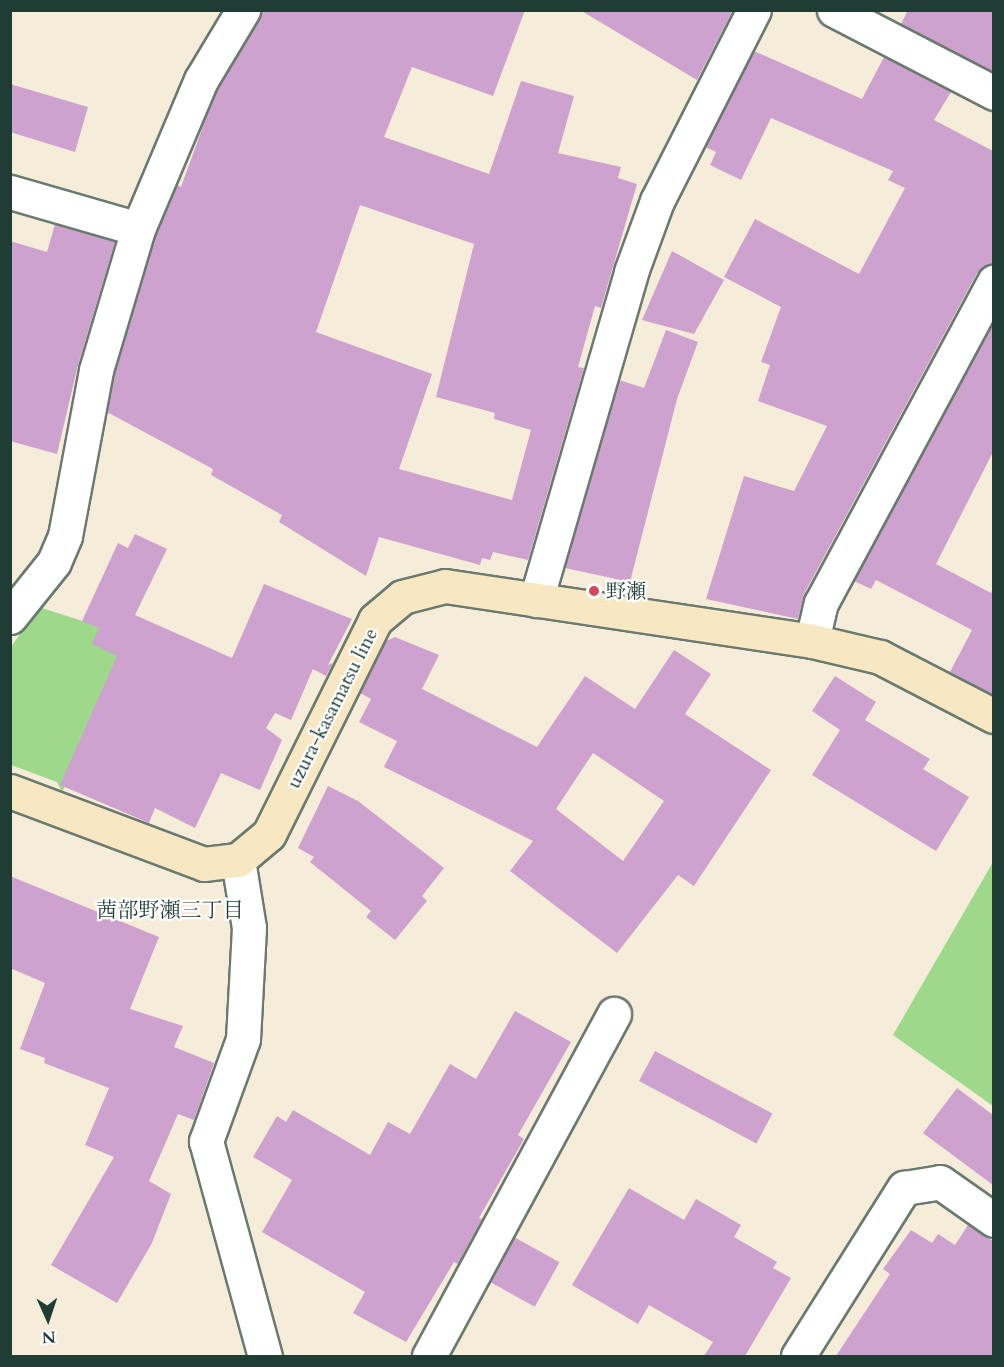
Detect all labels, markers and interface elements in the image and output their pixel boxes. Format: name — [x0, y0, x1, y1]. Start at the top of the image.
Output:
place label: 野瀬 — [606, 579, 646, 603]
marker: 野瀬 — [587, 584, 601, 598]
street label: uzura-kasamatsu line — [281, 624, 383, 792]
district label: 茜部野瀬三丁目 — [97, 898, 243, 924]
north arrow — [18, 1289, 78, 1349]
text: N — [41, 1326, 56, 1348]

